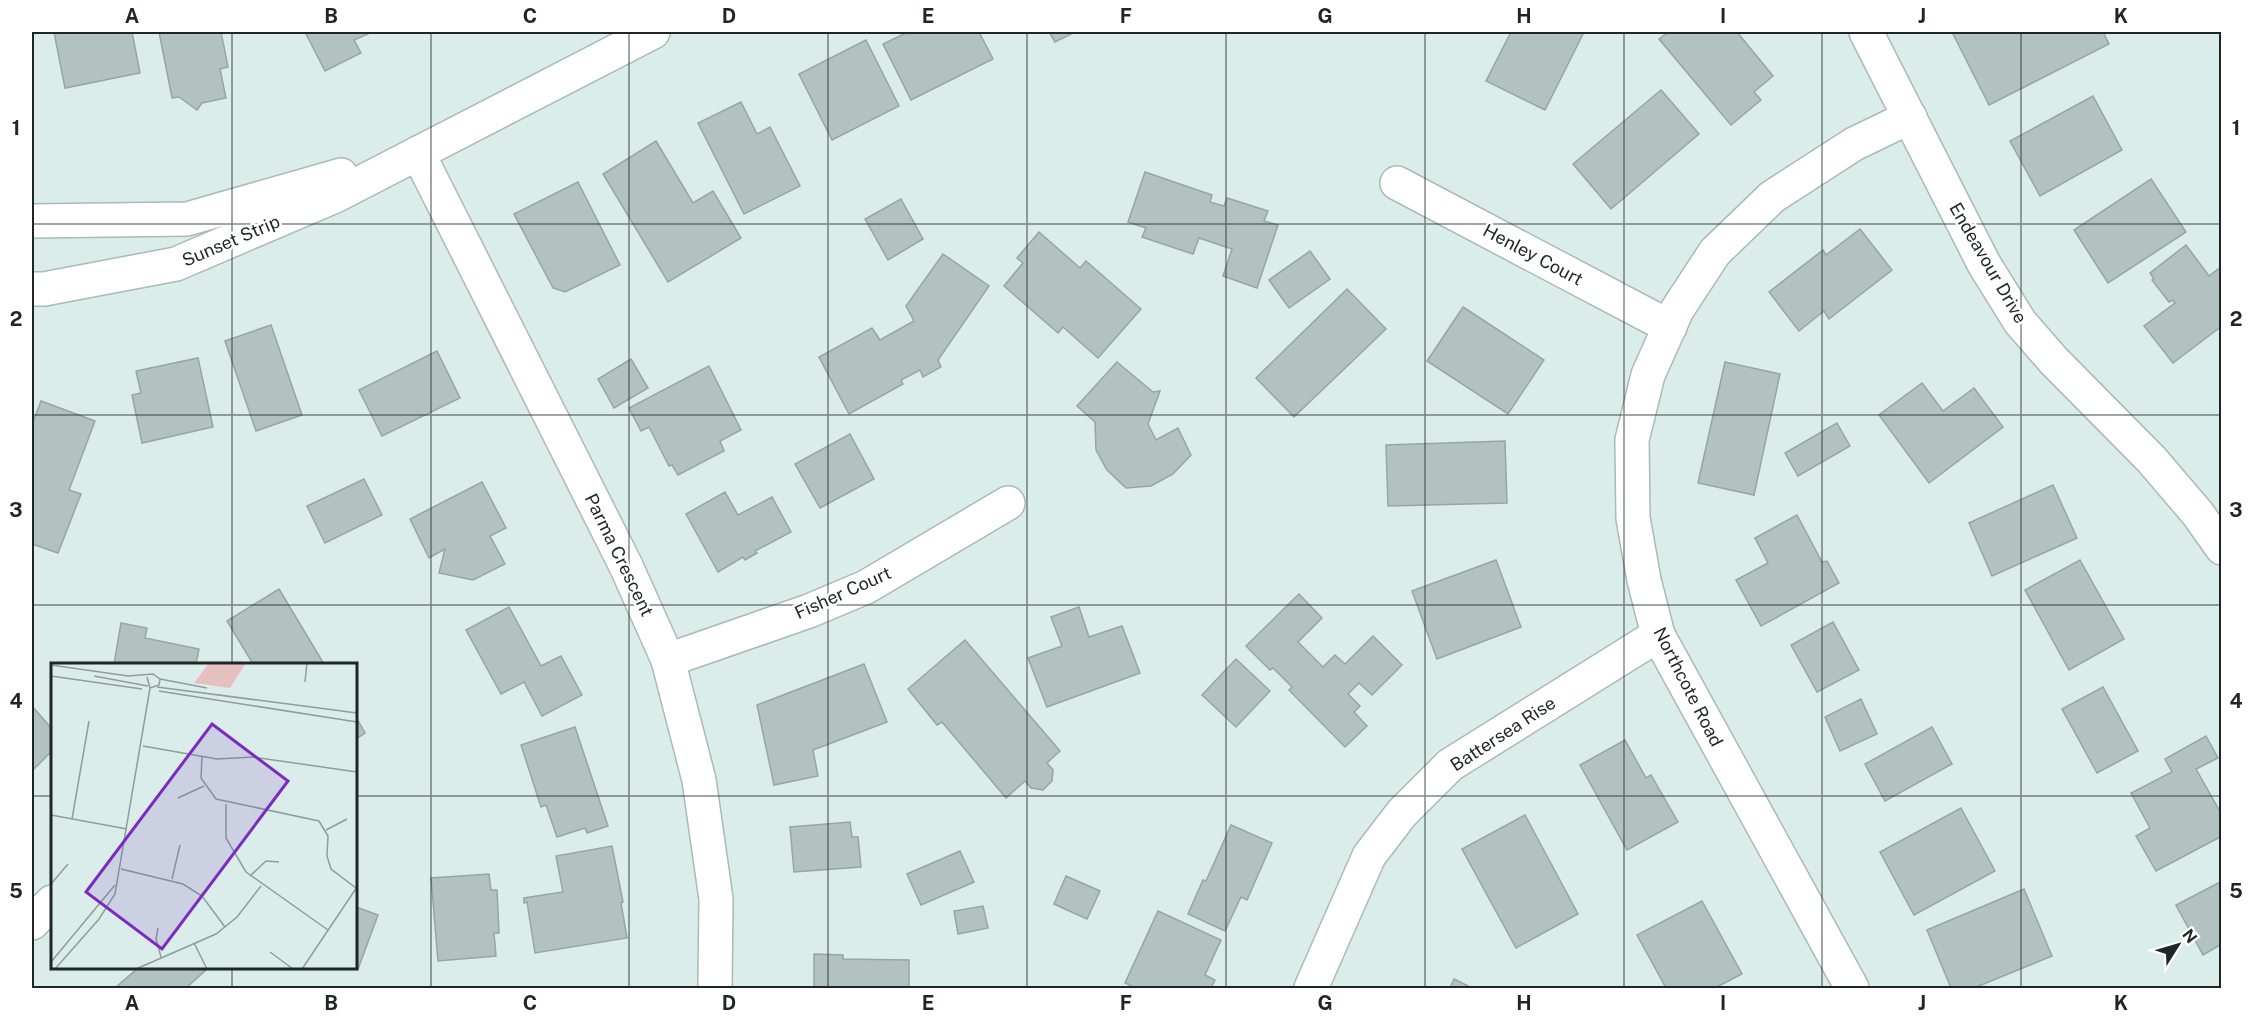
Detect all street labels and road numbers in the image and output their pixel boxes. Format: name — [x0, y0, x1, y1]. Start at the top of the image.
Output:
street label: Endeavour Drive — [1945, 199, 2031, 327]
street label: Sunset Strip — [179, 211, 283, 271]
street label: Henley Court — [1480, 219, 1587, 290]
street label: Parma Crescent — [581, 490, 658, 619]
street label: Fisher Court — [791, 562, 894, 623]
street label: Northcote Road — [1649, 624, 1728, 750]
street label: Battersea Rise — [1446, 692, 1559, 775]

